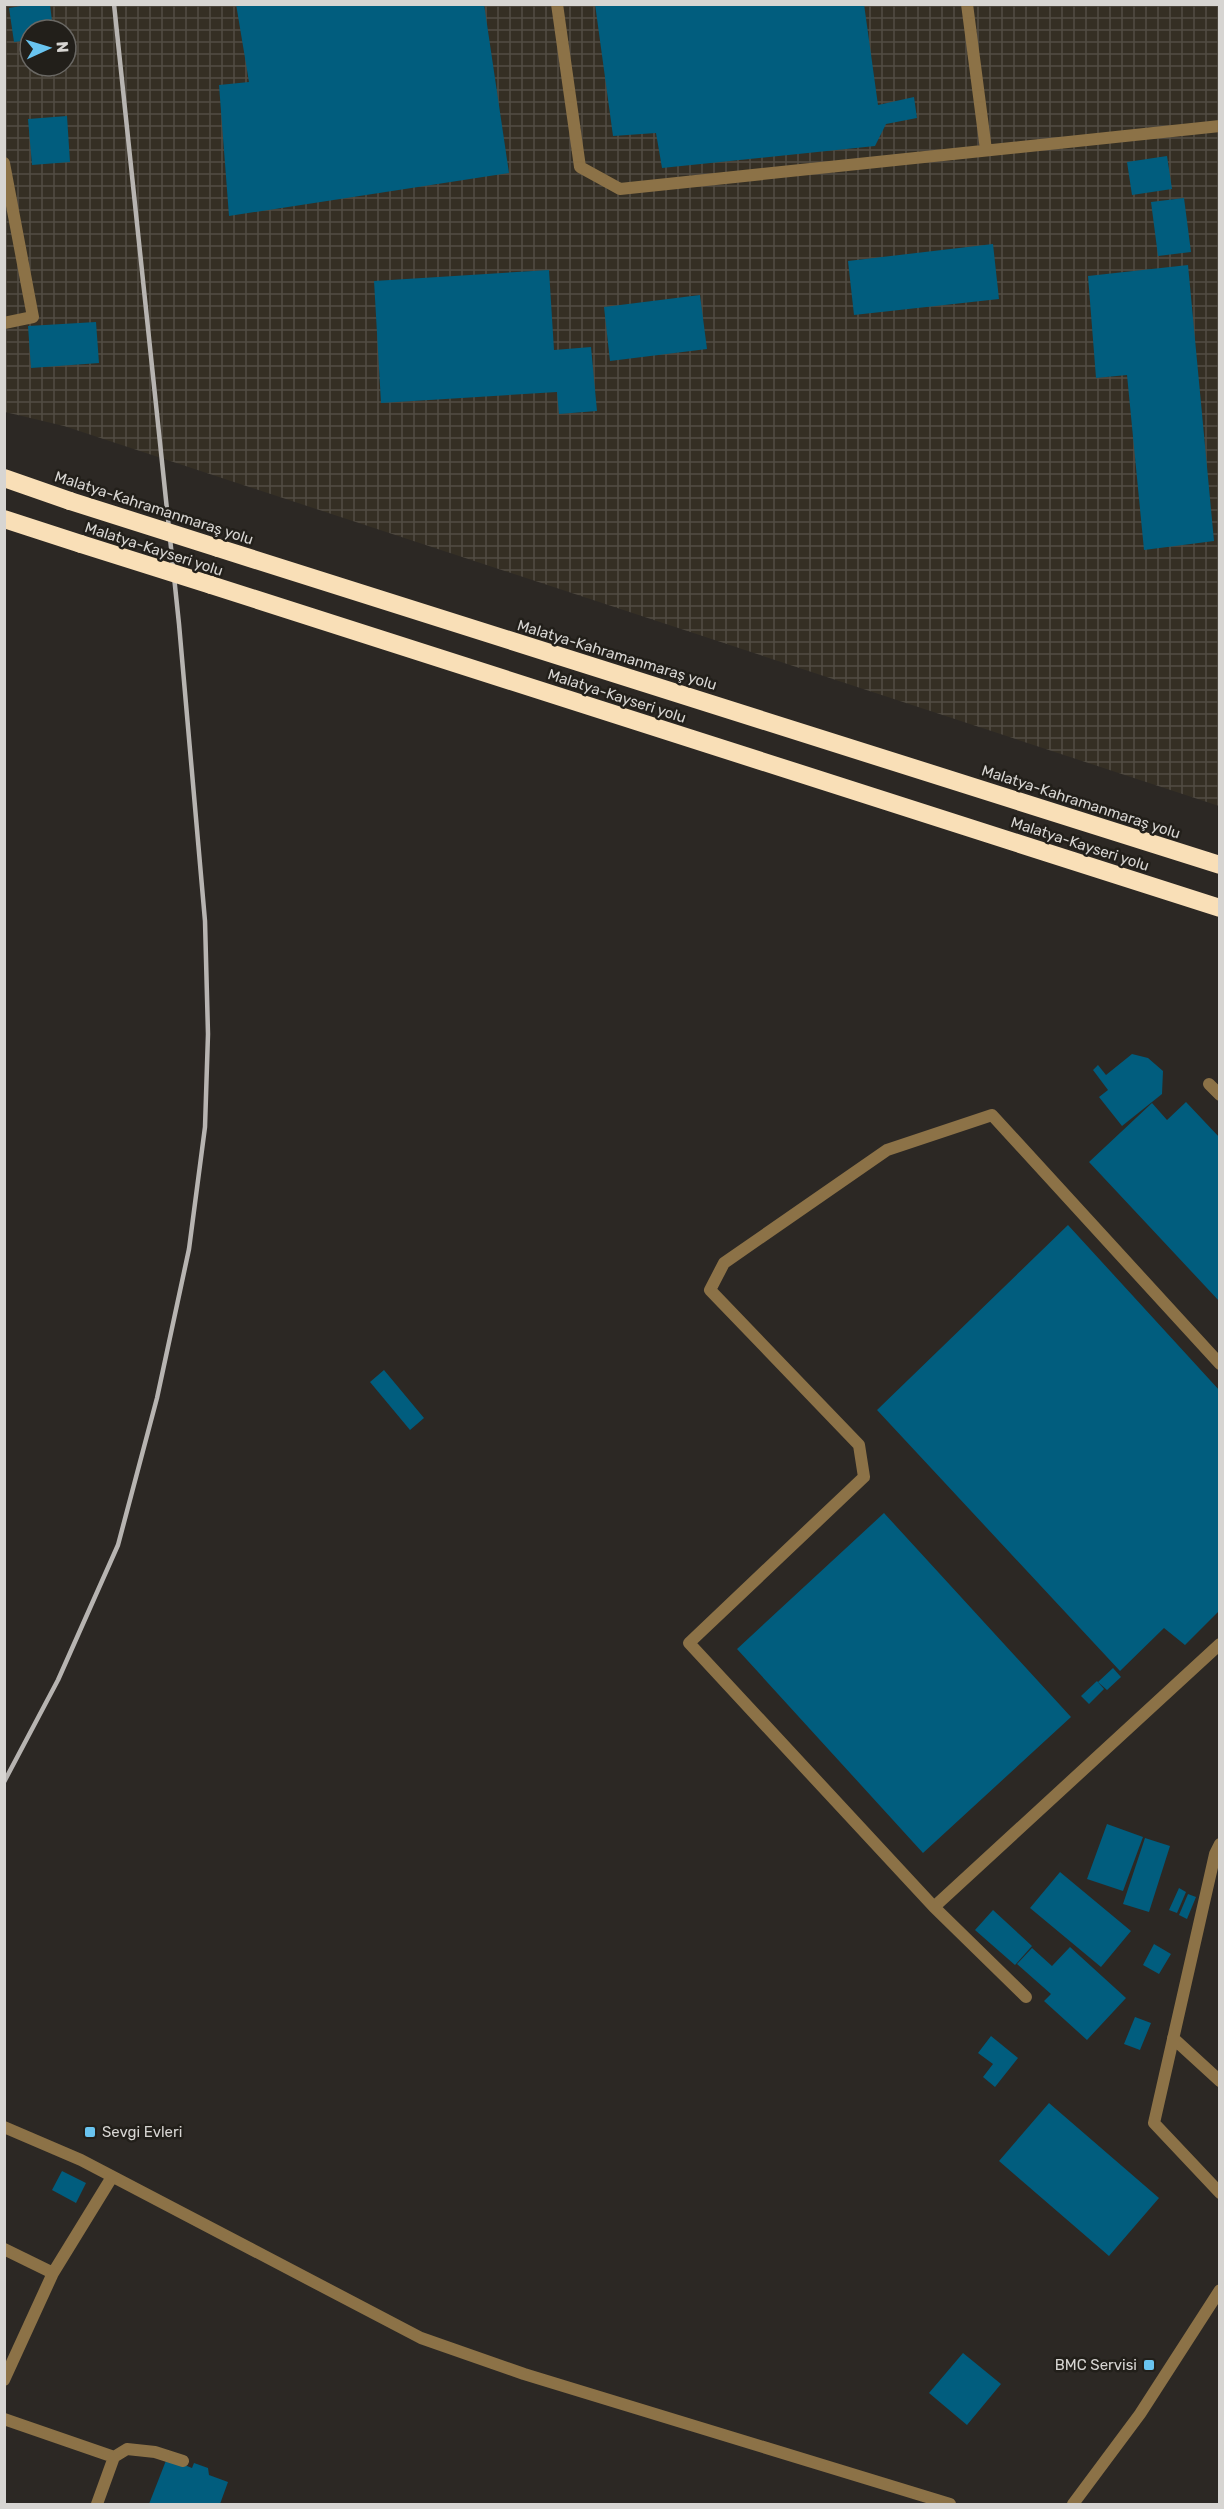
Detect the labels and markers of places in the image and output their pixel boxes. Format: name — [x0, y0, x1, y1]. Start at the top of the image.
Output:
place label: Sevgi Evleri — [102, 2123, 182, 2141]
marker: Sevgi Evleri — [83, 2125, 97, 2139]
place label: BMC Servisi — [1055, 2356, 1137, 2374]
marker: BMC Servisi — [1142, 2358, 1156, 2372]

